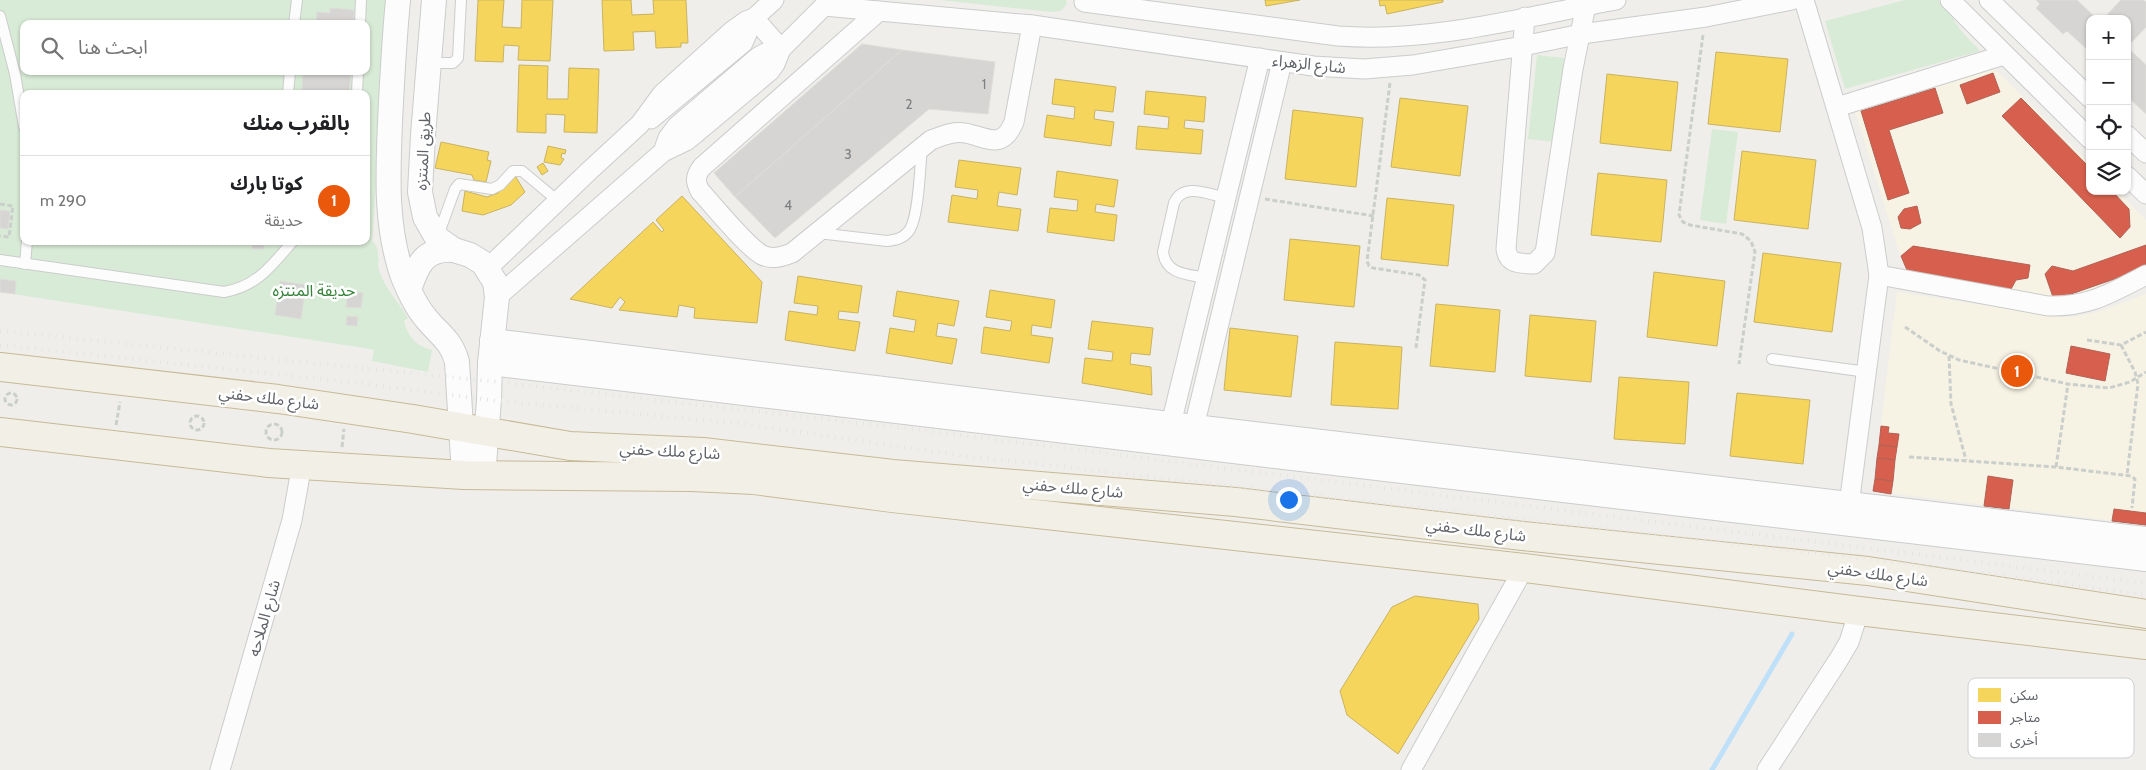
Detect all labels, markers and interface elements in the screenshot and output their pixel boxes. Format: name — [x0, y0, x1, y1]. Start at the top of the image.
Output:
map controls — [2086, 15, 2131, 195]
button: + — [2086, 15, 2131, 60]
search box — [20, 20, 370, 75]
icon: search — [38, 34, 66, 62]
text: ابحث هنا — [78, 36, 148, 59]
street label: شارع الزهراء — [1271, 51, 1347, 80]
button: − — [2086, 60, 2131, 105]
house number: 1 — [982, 75, 986, 93]
house number: 2 — [905, 95, 913, 113]
button: locate — [2086, 105, 2131, 150]
text: بالقرب منك — [243, 110, 350, 135]
street label: طريق المنتزه — [411, 111, 436, 191]
house number: 3 — [844, 145, 852, 163]
button: layers — [2086, 150, 2131, 195]
text: كوتا بارك — [230, 172, 303, 195]
text: 290 m — [40, 191, 86, 210]
text: 1 — [331, 191, 337, 210]
house number: 4 — [784, 196, 792, 214]
text: حديقة — [265, 211, 303, 230]
park label: حديقة المنتزه — [273, 281, 355, 300]
pin: 1 — [2001, 352, 2033, 390]
street label: شارع ملك حفني — [217, 382, 320, 417]
street label: شارع ملك حفني — [619, 439, 721, 466]
street label: شارع ملك حفني — [1022, 474, 1124, 505]
your location — [1276, 487, 1302, 513]
street label: شارع ملك حفني — [1424, 514, 1527, 549]
street label: شارع ملك حفني — [1826, 558, 1929, 593]
street label: شارع الملاحه — [244, 578, 287, 659]
legend — [1968, 678, 2134, 758]
text: سكن — [2010, 686, 2038, 704]
text: متاجر — [2009, 708, 2040, 726]
text: أخرى — [2010, 731, 2038, 749]

